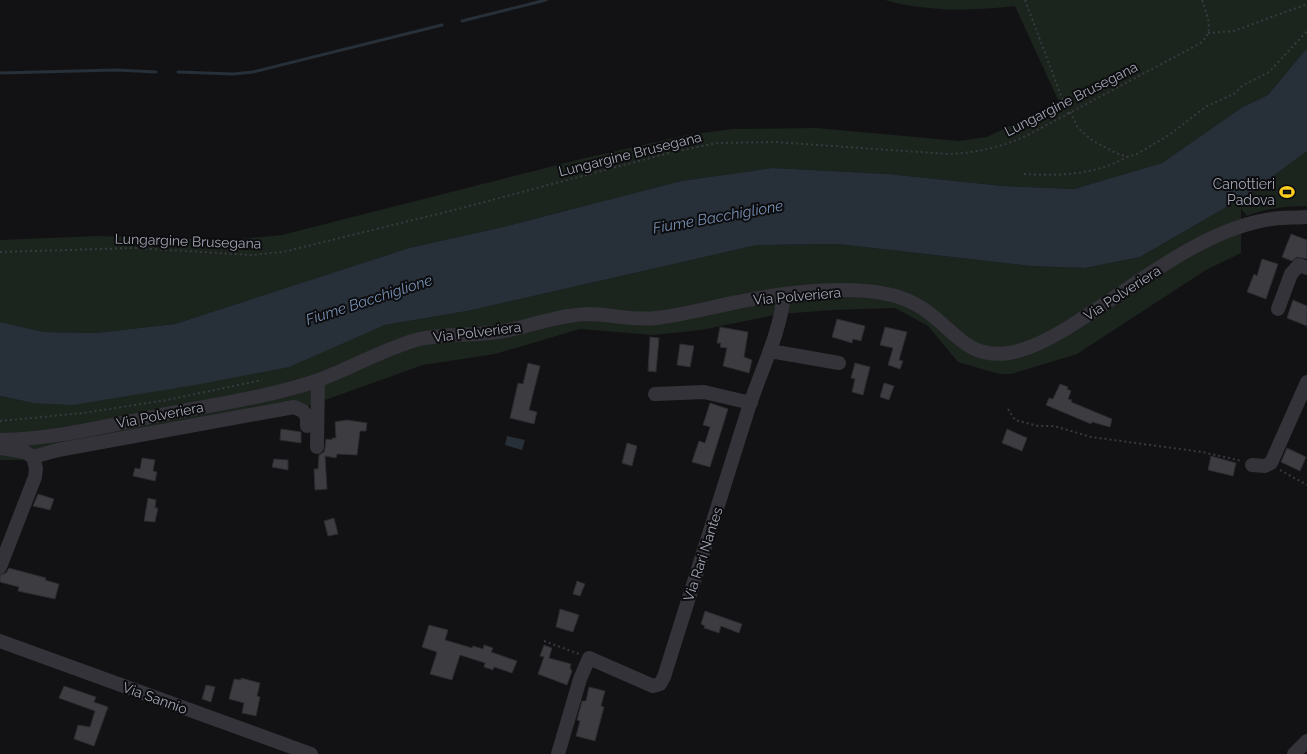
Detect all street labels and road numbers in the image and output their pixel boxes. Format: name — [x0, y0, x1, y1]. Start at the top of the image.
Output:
street label: Lungargine Brusegana — [1002, 59, 1140, 139]
street label: Lungargine Brusegana — [557, 128, 703, 180]
street label: Lungargine Brusegana — [114, 230, 262, 252]
street label: Via Polveriera — [1081, 262, 1163, 324]
street label: Via Polveriera — [752, 284, 842, 308]
street label: Via Polveriera — [432, 319, 522, 345]
street label: Via Polveriera — [115, 399, 205, 431]
street label: Via Rari Nantes — [680, 505, 726, 603]
street label: Via Sannio — [121, 679, 189, 717]

